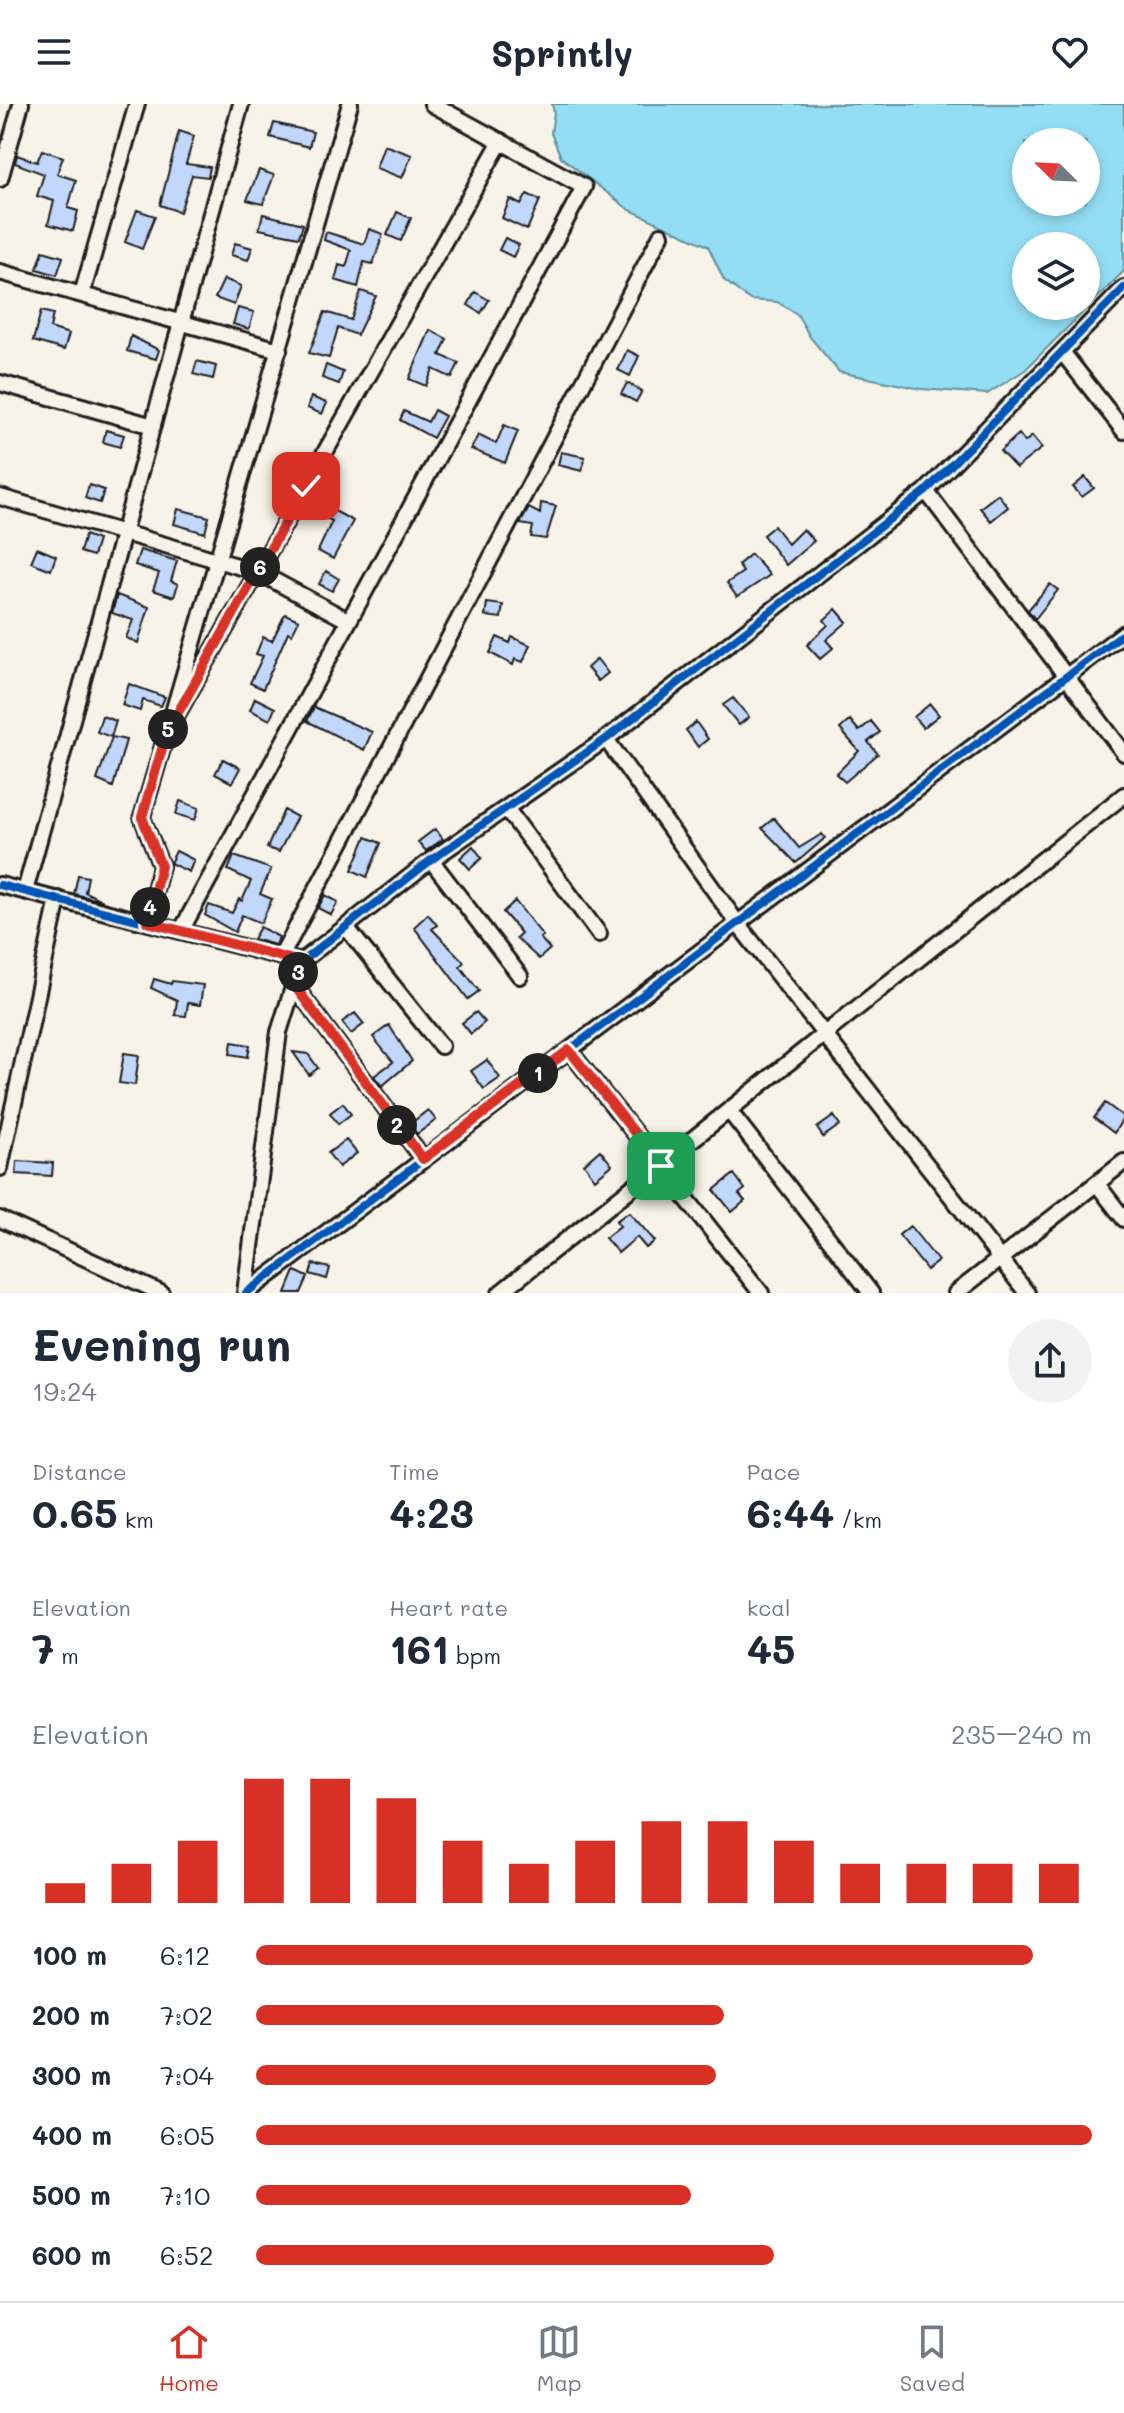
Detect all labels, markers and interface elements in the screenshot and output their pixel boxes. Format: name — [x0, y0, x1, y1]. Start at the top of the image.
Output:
text: Sprintly — [491, 29, 633, 76]
icon: menu — [32, 30, 76, 74]
icon: heart — [1048, 30, 1092, 74]
north arrow — [1012, 128, 1100, 216]
map controls — [1012, 128, 1100, 320]
button: layers — [1012, 232, 1100, 320]
pin — [272, 452, 340, 520]
icon: check — [284, 464, 328, 508]
pin: 6 — [240, 547, 280, 587]
text: 6 — [253, 552, 267, 581]
pin: 5 — [148, 709, 188, 749]
text: 5 — [162, 714, 174, 743]
pin: 4 — [130, 887, 170, 927]
text: 4 — [143, 892, 157, 921]
pin: 3 — [278, 952, 318, 992]
text: 3 — [291, 957, 305, 986]
pin: 1 — [518, 1053, 558, 1093]
text: 1 — [533, 1058, 543, 1087]
pin: 2 — [377, 1105, 417, 1145]
text: 2 — [391, 1110, 403, 1139]
pin — [627, 1132, 695, 1200]
icon: arrive — [639, 1144, 683, 1188]
text: Evening run — [32, 1315, 291, 1372]
button: share — [1008, 1319, 1092, 1403]
text: 19:24 — [32, 1374, 97, 1408]
text: Distance — [32, 1457, 127, 1486]
text: Time — [389, 1457, 439, 1486]
text: Pace — [747, 1457, 800, 1486]
text: 0.65 — [32, 1486, 118, 1538]
text: 4:23 — [389, 1486, 474, 1538]
text: 6:44 — [747, 1486, 834, 1538]
text: km — [118, 1505, 154, 1534]
text: /km — [834, 1505, 882, 1534]
text: Elevation — [32, 1593, 131, 1622]
text: Heart rate — [389, 1593, 508, 1622]
text: kcal — [747, 1593, 791, 1622]
text: 7 — [32, 1622, 54, 1674]
text: 161 — [389, 1622, 449, 1674]
text: 45 — [747, 1622, 795, 1674]
text: m — [54, 1641, 79, 1670]
text: bpm — [449, 1641, 501, 1670]
text: Elevation — [32, 1717, 149, 1751]
text: 235–240 m — [951, 1717, 1092, 1751]
text: 100 m — [32, 1938, 107, 1972]
text: 6:12 — [160, 1938, 210, 1972]
text: 200 m — [32, 1998, 110, 2032]
text: 7:02 — [160, 1998, 213, 2032]
text: 300 m — [32, 2058, 111, 2092]
text: 7:04 — [160, 2058, 214, 2092]
text: 400 m — [32, 2118, 112, 2152]
text: 6:05 — [160, 2118, 215, 2152]
text: 500 m — [32, 2178, 111, 2212]
text: 7:10 — [160, 2178, 210, 2212]
text: 600 m — [32, 2238, 111, 2272]
text: 6:52 — [160, 2238, 213, 2272]
tab: Home — [159, 2320, 219, 2397]
tab: Map — [537, 2320, 582, 2397]
tab: Saved — [900, 2320, 965, 2397]

